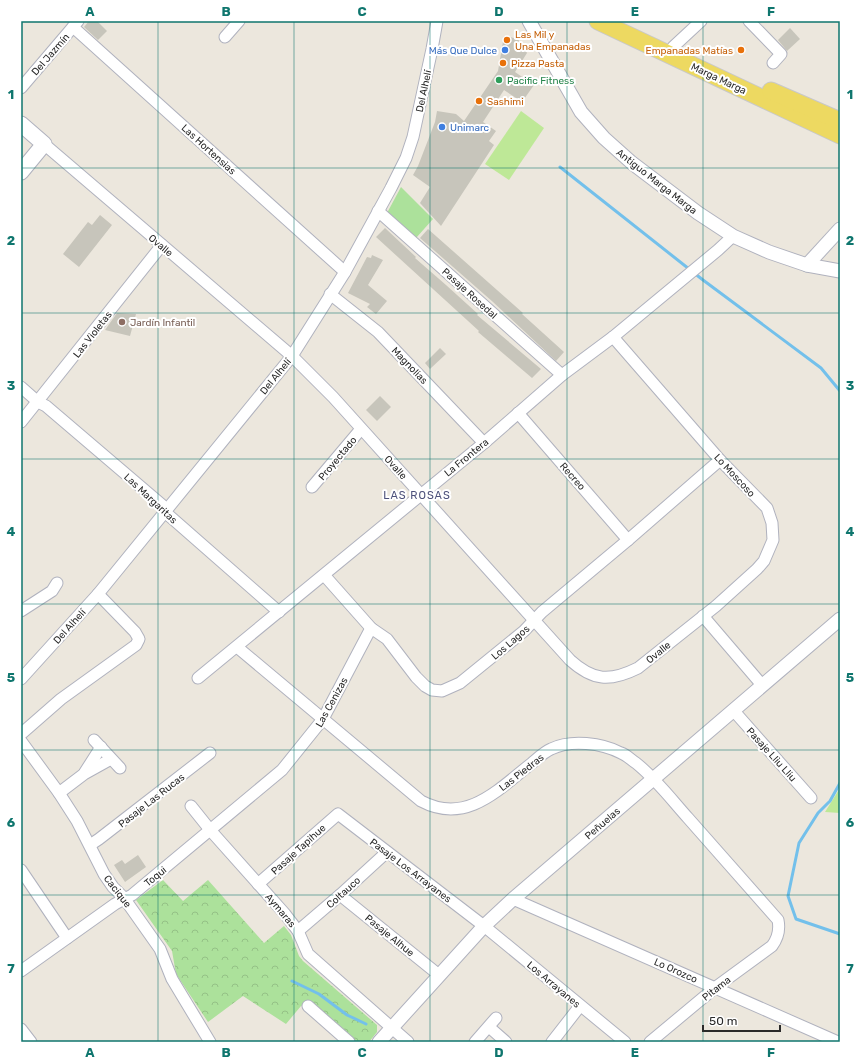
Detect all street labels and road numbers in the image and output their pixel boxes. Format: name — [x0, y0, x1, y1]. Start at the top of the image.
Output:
street label: Del Jazmín — [29, 31, 72, 78]
street label: Marga Marga — [689, 61, 748, 97]
street label: Del Alhelí — [414, 68, 434, 113]
street label: Las Hortensias — [179, 122, 238, 177]
street label: Antiguo Marga Marga — [614, 147, 699, 217]
street label: Ovalle — [146, 232, 175, 260]
street label: Pasaje Rosedal — [439, 266, 499, 322]
street label: Las Violetas — [71, 309, 115, 360]
street label: Magnolias — [389, 345, 430, 387]
street label: Del Alhelí — [258, 356, 294, 397]
street label: Proyectado — [316, 434, 360, 483]
street label: La Frontera — [442, 436, 491, 479]
street label: Lo Moscoso — [711, 452, 757, 500]
street label: Ovalle — [381, 453, 409, 482]
street label: Recreo — [557, 460, 588, 493]
street label: Las Margaritas — [121, 471, 179, 526]
street label: Del Alhelí — [51, 606, 89, 647]
street label: Los Lagos — [489, 623, 532, 663]
street label: Ovalle — [644, 639, 674, 666]
street label: Las Cenizas — [313, 675, 350, 730]
street label: Pasaje Lliu Lliu — [744, 725, 799, 784]
street label: Las Piedras — [497, 752, 546, 794]
street label: Pasaje Las Rucas — [116, 771, 187, 830]
street label: Peñuelas — [583, 805, 623, 842]
street label: Pasaje Tapihue — [269, 822, 329, 877]
street label: Pasaje Los Arrayanes — [367, 836, 454, 905]
street label: Toqui — [142, 864, 169, 889]
street label: Cacique — [101, 873, 134, 910]
street label: Coltauco — [324, 874, 363, 911]
street label: Aymaras — [263, 891, 298, 930]
street label: Pasaje Alhue — [362, 912, 417, 959]
street label: Lo Orozco — [652, 956, 699, 986]
street label: Los Arrayanes — [524, 959, 582, 1011]
street label: Pitama — [700, 974, 733, 1004]

